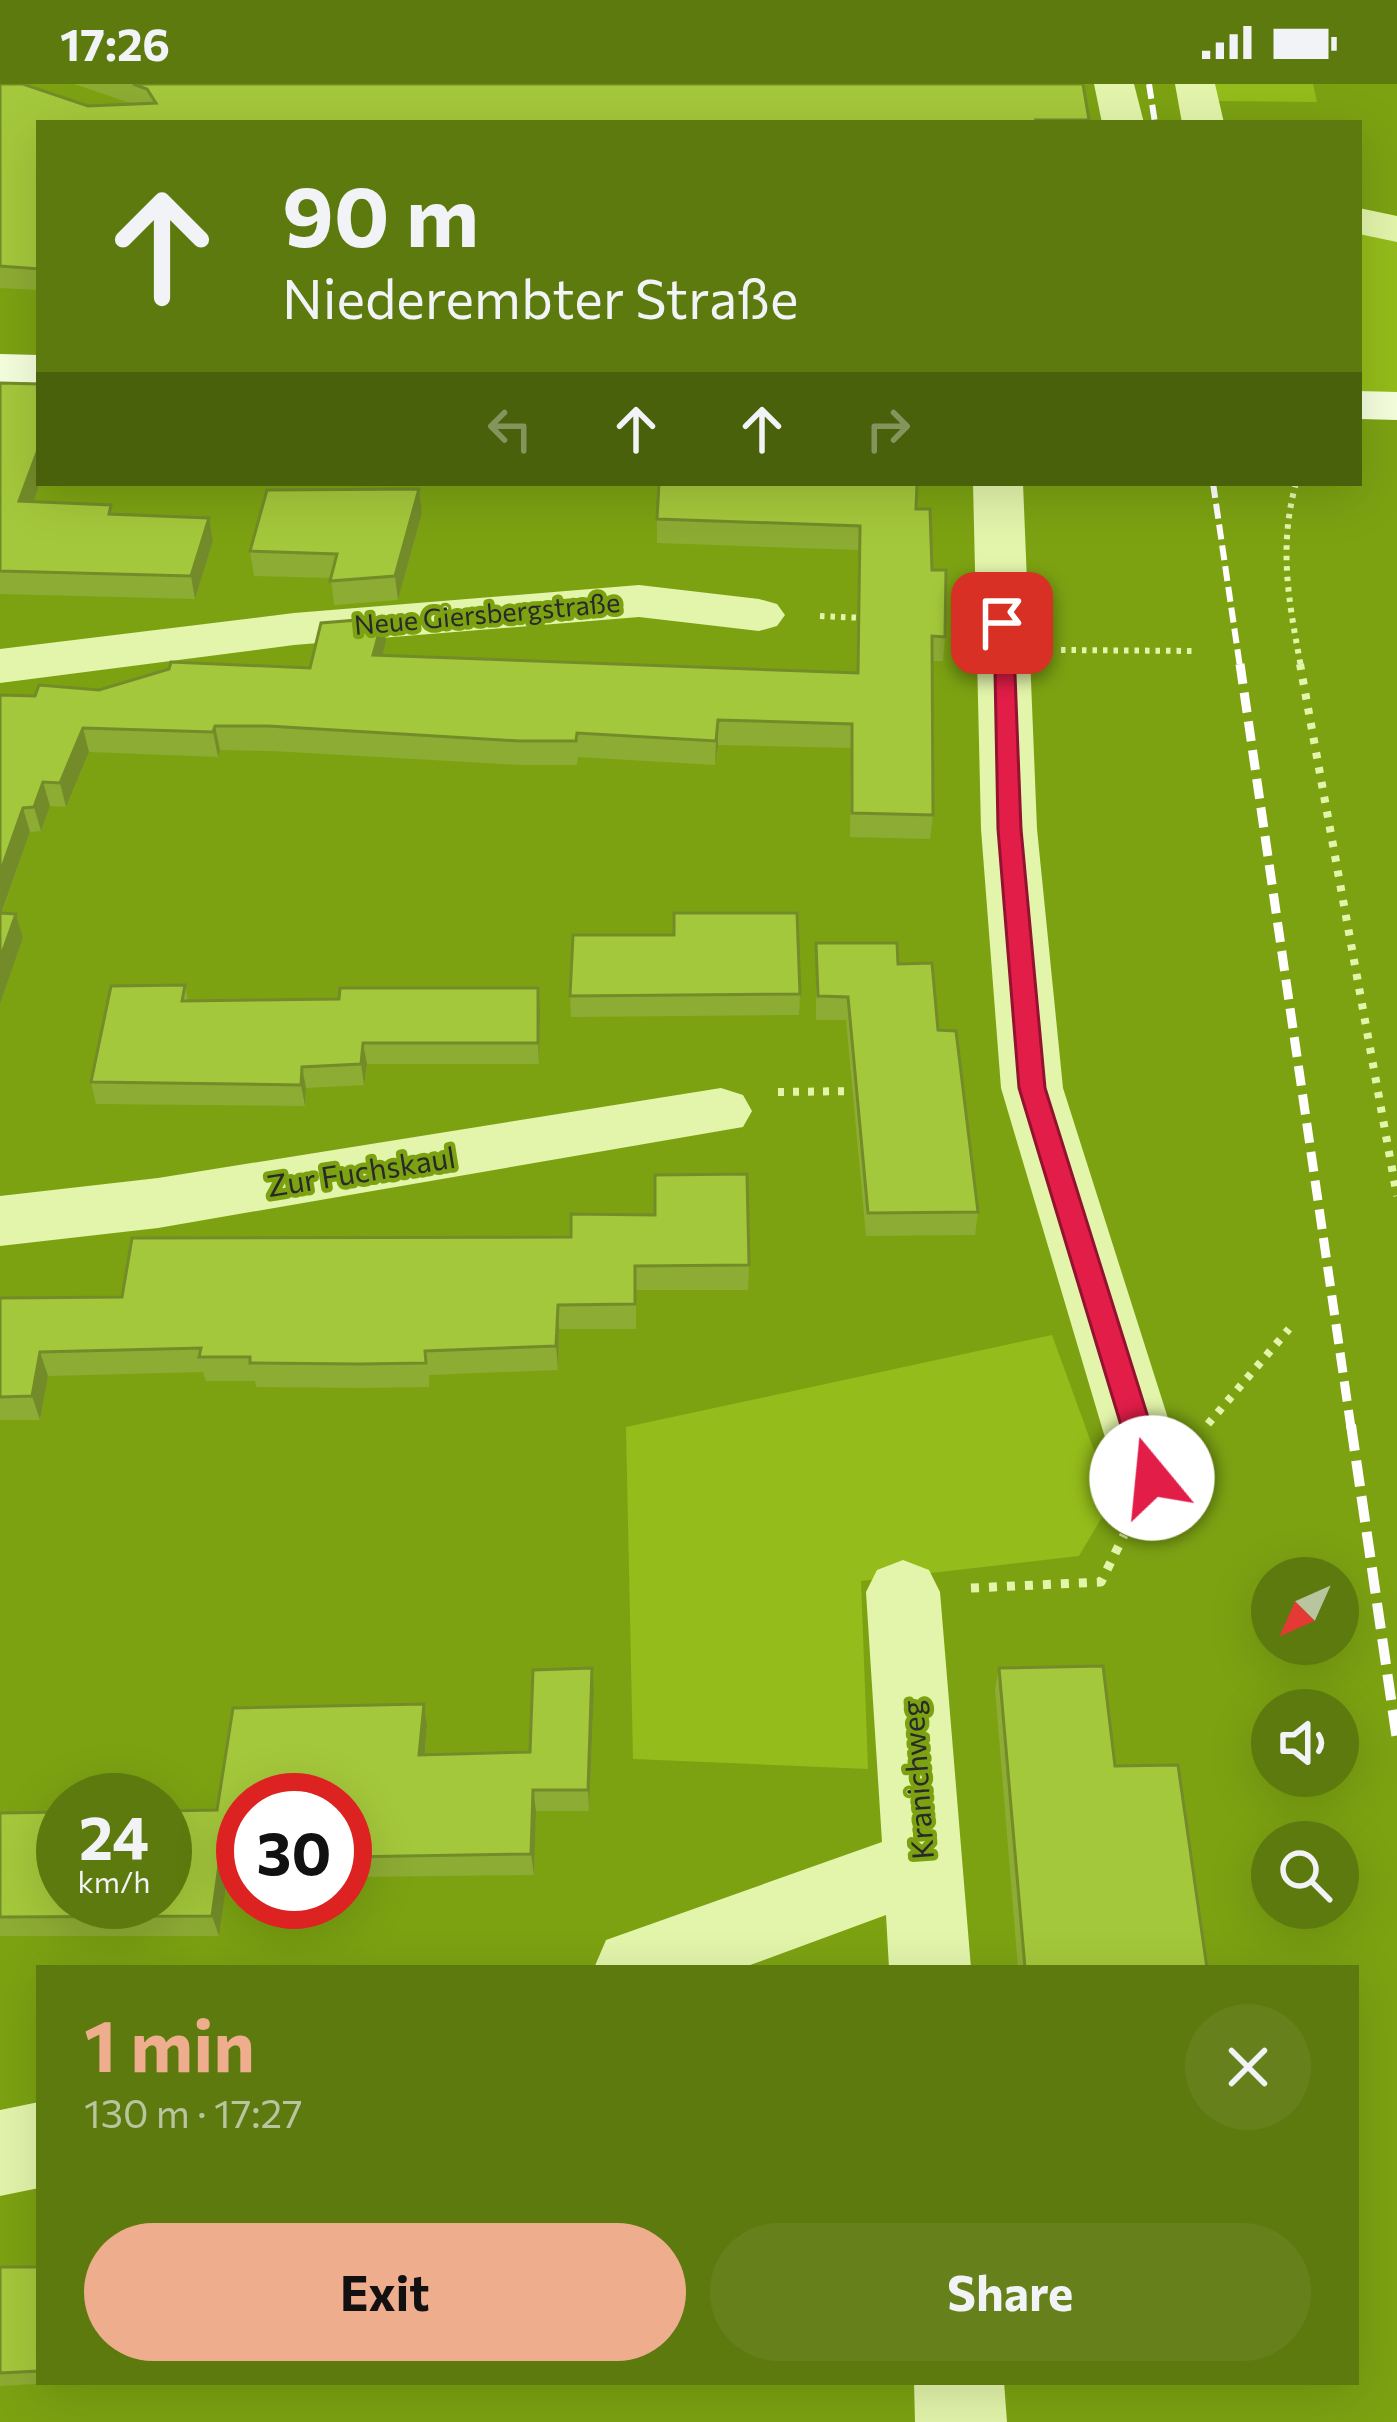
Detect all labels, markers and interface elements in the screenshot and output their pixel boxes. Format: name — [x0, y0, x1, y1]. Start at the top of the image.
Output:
text: 17:26 — [60, 15, 170, 70]
text: 90 m — [282, 162, 479, 264]
icon: ahead — [84, 168, 240, 324]
text: Niederembter Straße — [282, 264, 798, 330]
icon: left — [477, 396, 543, 462]
icon: ahead — [603, 396, 669, 462]
icon: ahead — [729, 396, 795, 462]
icon: right — [855, 396, 921, 462]
pin — [951, 572, 1053, 674]
street label: Neue Giersbergstraße — [353, 585, 621, 641]
icon: arrive — [969, 590, 1035, 656]
street label: Zur Fuchskaul — [264, 1137, 458, 1203]
position arrow — [1089, 1415, 1215, 1541]
north arrow — [1251, 1557, 1359, 1665]
map controls — [1251, 1557, 1359, 1929]
button: sound — [1251, 1689, 1359, 1797]
street label: Kranichweg — [892, 1699, 940, 1861]
speed limit sign: 30 — [216, 1773, 372, 1929]
text: 24 — [79, 1799, 149, 1872]
button: search — [1251, 1821, 1359, 1929]
text: km/h — [78, 1862, 150, 1899]
text: 1 min — [84, 1999, 255, 2087]
button: close — [1185, 2004, 1311, 2130]
text: 130 m · 17:27 — [84, 2088, 303, 2136]
button: Exit — [84, 2223, 686, 2361]
button: Share — [710, 2223, 1311, 2361]

